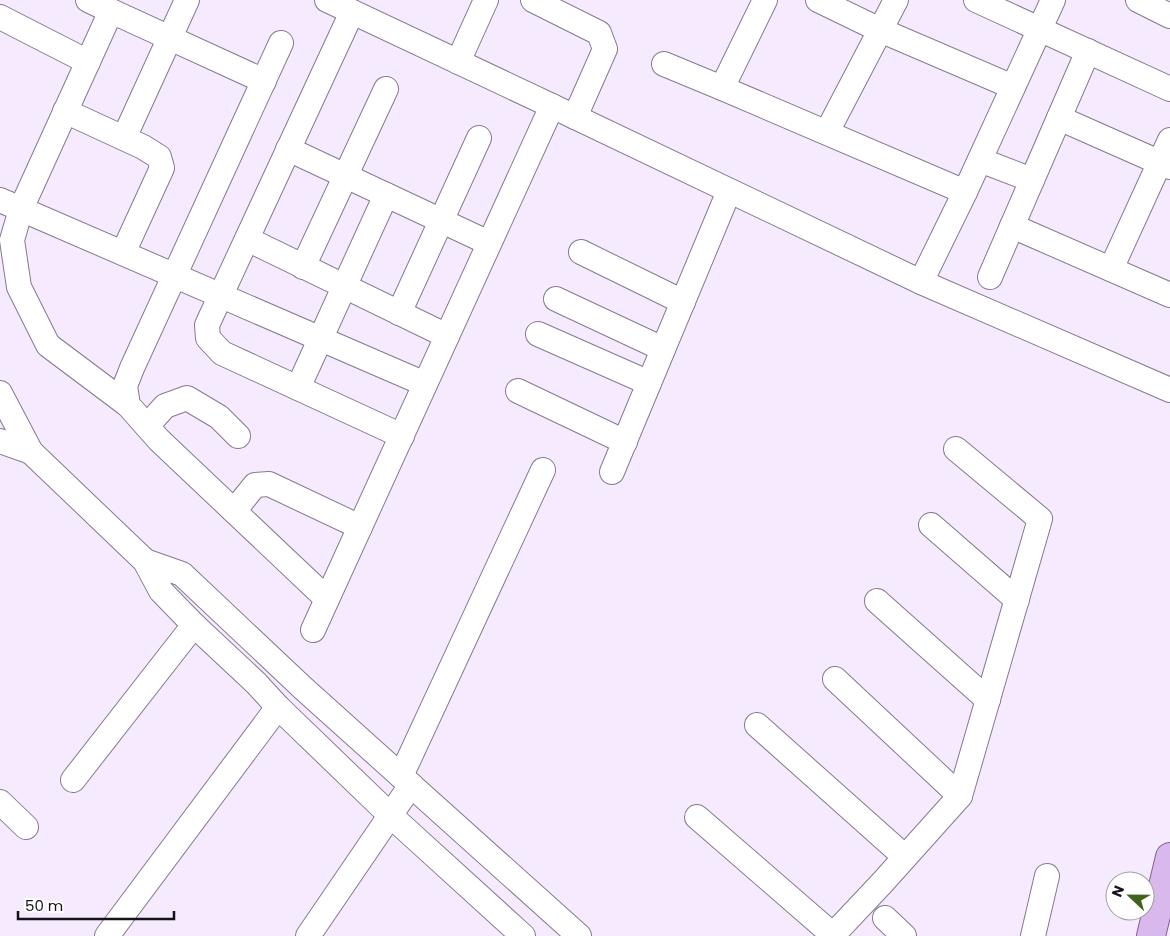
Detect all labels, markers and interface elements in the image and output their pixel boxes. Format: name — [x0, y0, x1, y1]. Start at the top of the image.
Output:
north arrow — [1105, 871, 1155, 921]
text: N — [1107, 883, 1129, 900]
scale bar — [18, 888, 174, 920]
text: 50 m — [25, 895, 63, 916]

